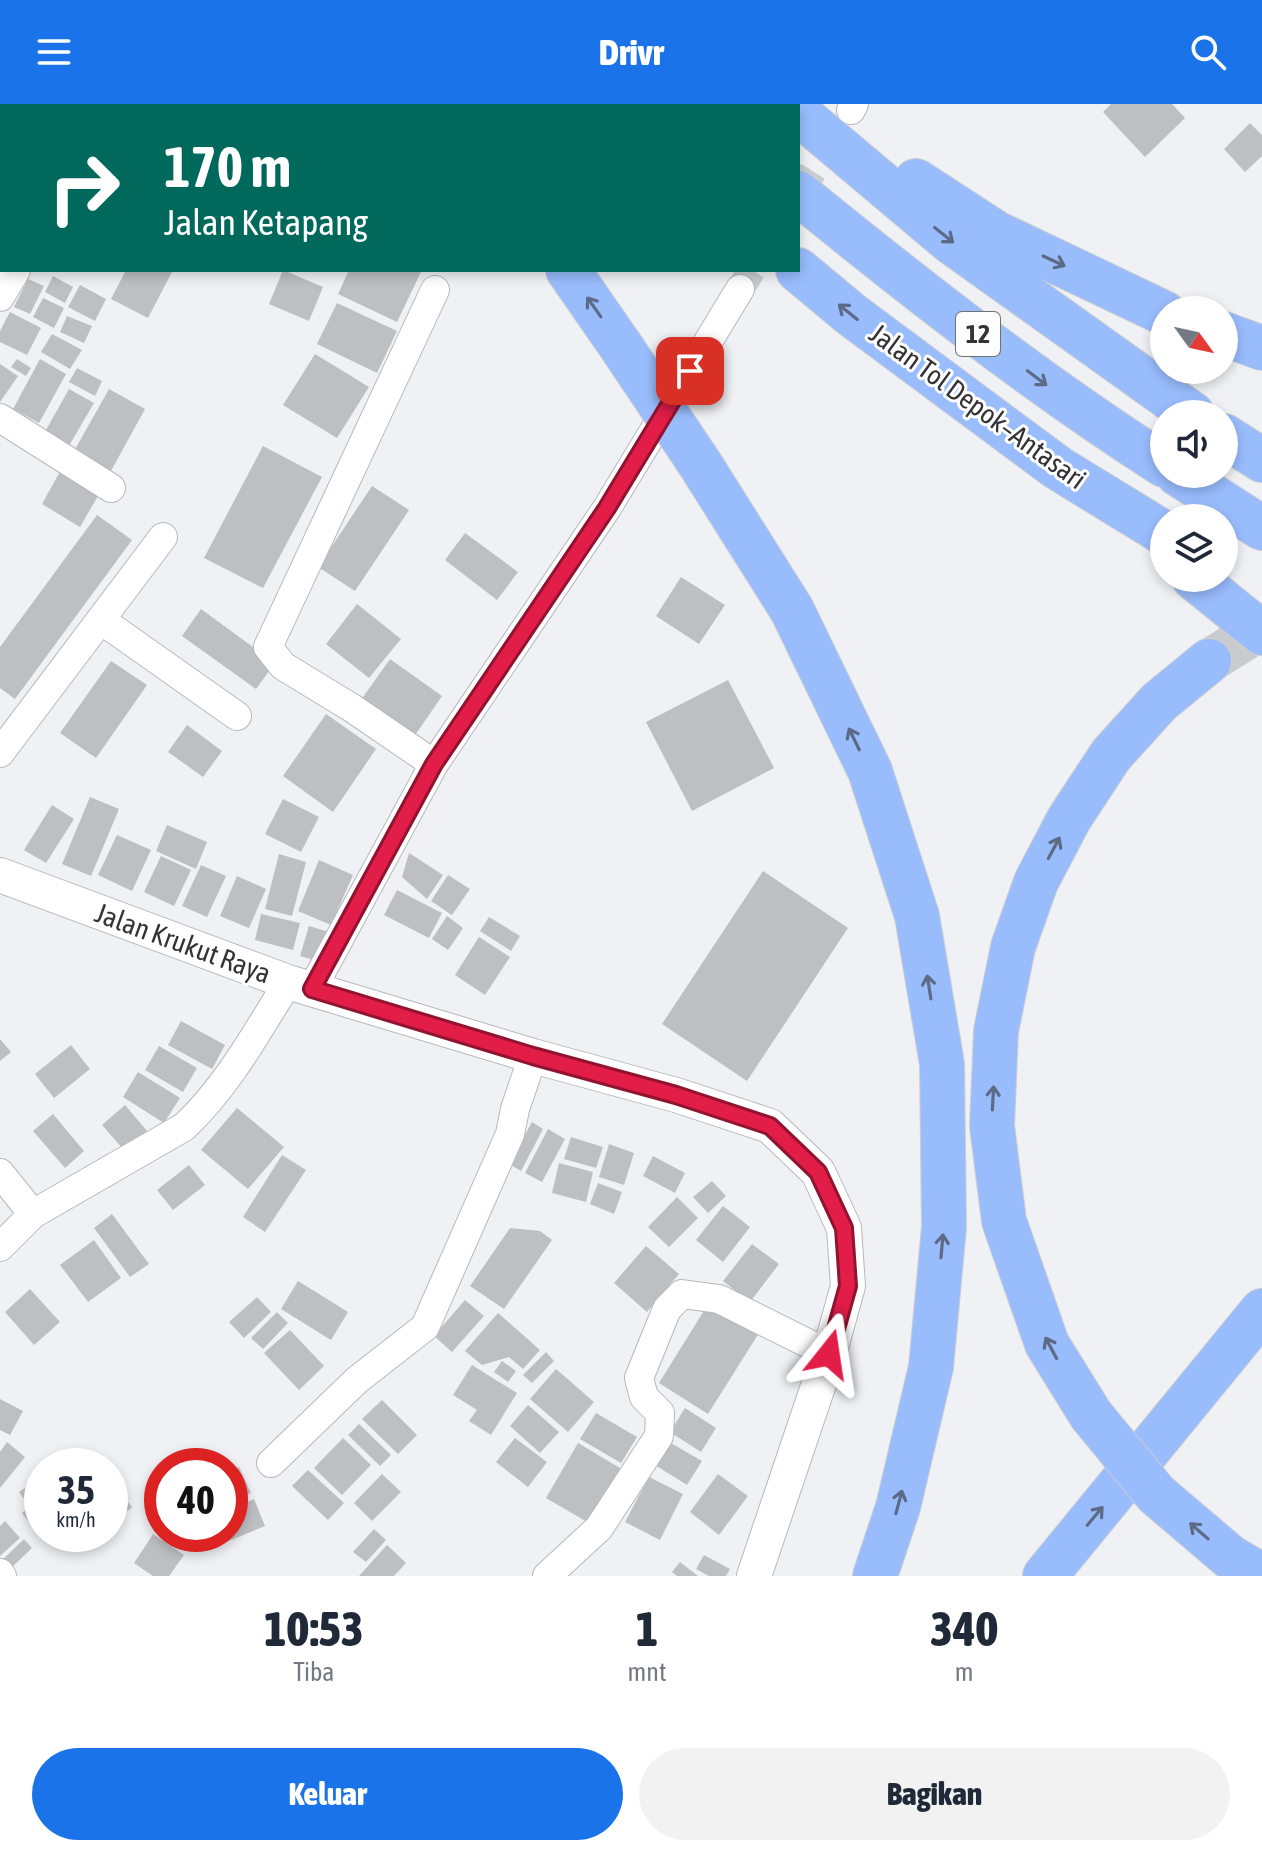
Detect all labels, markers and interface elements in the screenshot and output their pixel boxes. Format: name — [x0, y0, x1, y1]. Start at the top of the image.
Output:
icon: menu — [32, 30, 76, 74]
icon: search — [1186, 30, 1230, 74]
text: Drivr — [599, 31, 663, 73]
text: 170 m — [164, 135, 291, 199]
icon: right — [32, 136, 136, 240]
text: Jalan Ketapang — [164, 201, 368, 243]
one-way arrow — [933, 226, 954, 244]
one-way arrow — [1042, 254, 1066, 269]
north arrow — [1150, 296, 1238, 384]
map controls — [1150, 296, 1238, 592]
one-way arrow — [586, 297, 602, 319]
one-way arrow — [838, 303, 859, 320]
road number: 12 — [956, 312, 1000, 356]
street label: Jalan Tol Depok–Antasari — [864, 317, 1092, 495]
pin — [656, 337, 724, 405]
icon: arrive — [668, 349, 712, 393]
one-way arrow — [1026, 370, 1047, 387]
button: sound — [1150, 400, 1238, 488]
button: layers — [1150, 504, 1238, 592]
one-way arrow — [846, 728, 861, 752]
one-way arrow — [1046, 836, 1062, 860]
street label: Jalan Krukut Raya — [91, 896, 275, 990]
one-way arrow — [921, 975, 936, 1001]
one-way arrow — [986, 1085, 1001, 1112]
one-way arrow — [935, 1233, 950, 1260]
position arrow — [787, 1312, 871, 1396]
one-way arrow — [1042, 1337, 1058, 1361]
speed limit sign: 40 — [144, 1448, 248, 1552]
text: 35 — [57, 1467, 95, 1512]
one-way arrow — [892, 1489, 907, 1515]
one-way arrow — [1086, 1506, 1104, 1527]
text: km/h — [56, 1508, 96, 1531]
one-way arrow — [1189, 1522, 1209, 1540]
text: 10:53 — [264, 1601, 364, 1656]
text: 1 — [636, 1601, 658, 1656]
text: 340 — [930, 1601, 998, 1656]
text: Tiba — [293, 1657, 334, 1687]
text: mnt — [628, 1657, 666, 1687]
text: m — [955, 1657, 974, 1687]
button: Keluar — [32, 1748, 623, 1840]
button: Bagikan — [639, 1748, 1230, 1840]

